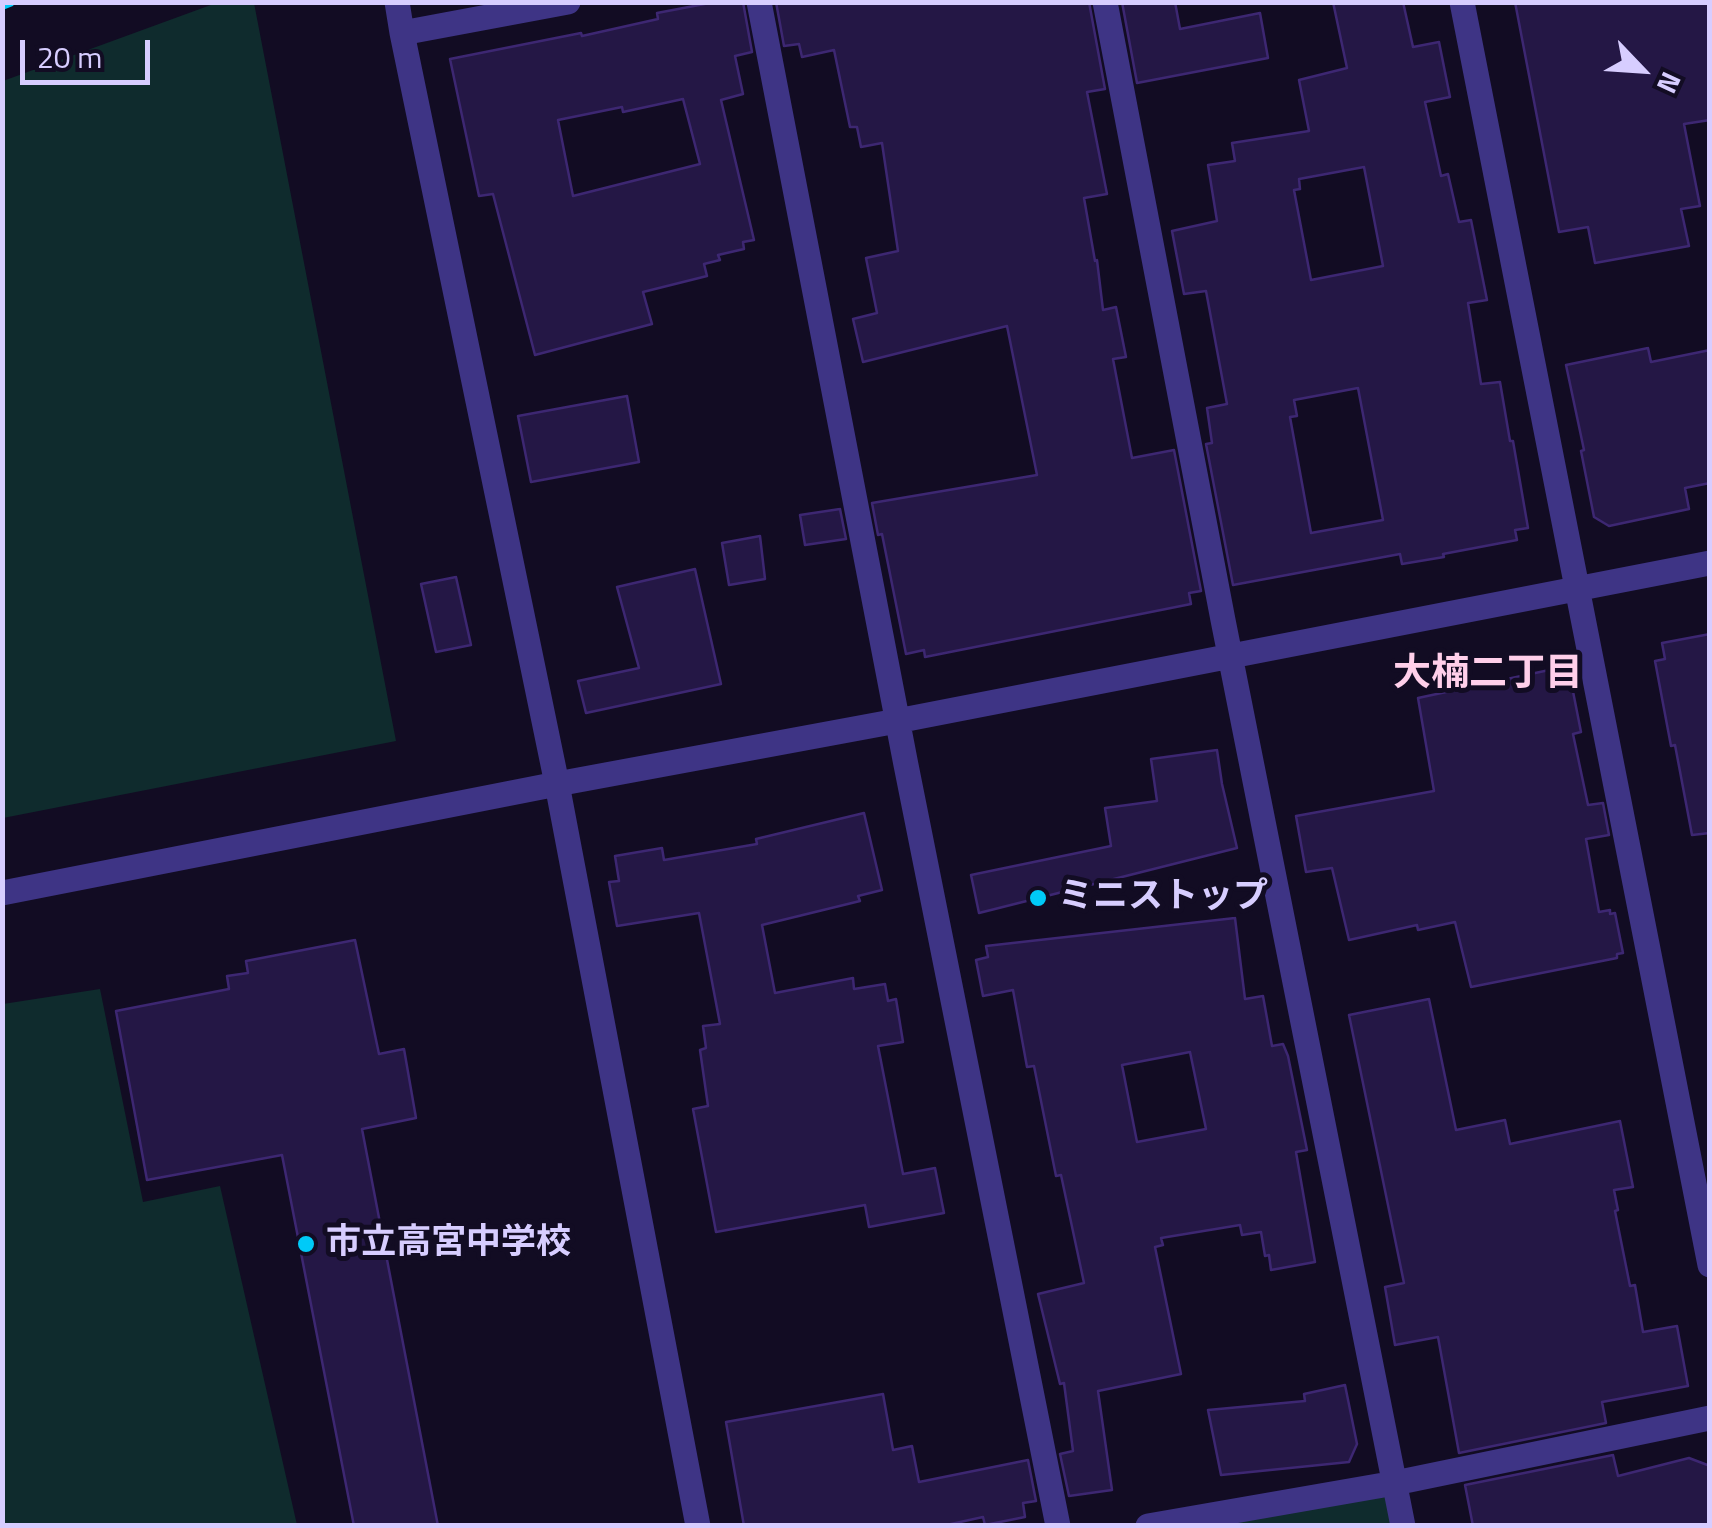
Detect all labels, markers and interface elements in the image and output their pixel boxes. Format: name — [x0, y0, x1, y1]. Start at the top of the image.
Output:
scale bar — [25, 20, 155, 82]
north arrow — [1592, 20, 1692, 120]
text: 20 m — [37, 34, 102, 80]
text: N — [1646, 65, 1693, 101]
district label: 大楠二丁目 — [1393, 653, 1583, 699]
place label: ミニストップ — [1058, 877, 1268, 919]
marker: ミニストップ — [1027, 887, 1049, 909]
place label: 市立高宮中学校 — [326, 1223, 571, 1265]
marker: 市立高宮中学校 — [295, 1233, 317, 1255]

